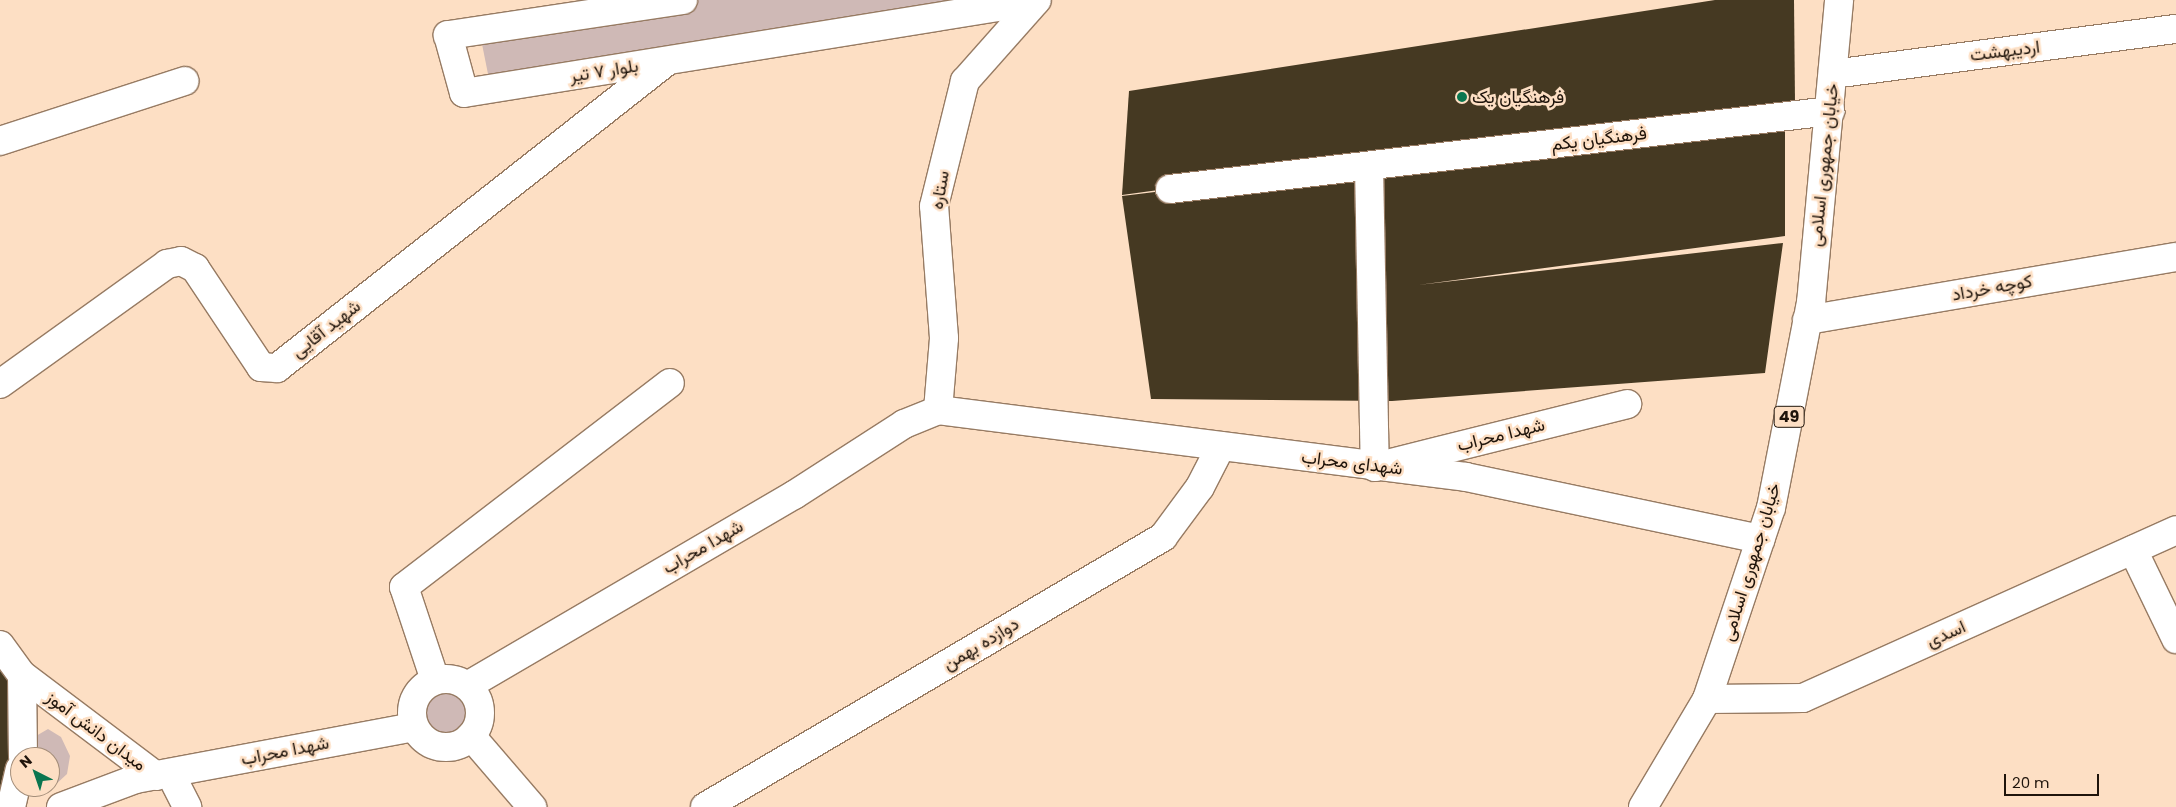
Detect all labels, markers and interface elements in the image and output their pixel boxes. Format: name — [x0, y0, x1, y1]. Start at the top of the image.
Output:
street label: اردیبهشت — [1969, 36, 2041, 66]
street label: بلوار ۷ تیر — [568, 55, 640, 87]
street label: خیابان جمهوری اسلامی — [1805, 82, 1843, 248]
place label: فرهنگیان یک — [1472, 86, 1564, 108]
marker: فرهنگیان یک — [1456, 91, 1468, 103]
street label: فرهنگیان یکم — [1550, 122, 1648, 156]
street label: ستاره — [926, 169, 954, 211]
street label: کوچه خرداد — [1950, 270, 2034, 306]
street label: شهید آقایی — [287, 295, 365, 363]
road number: 49 — [1773, 404, 1805, 431]
street label: شهدا محراب — [1455, 414, 1547, 456]
street label: شهدای محراب — [1300, 446, 1404, 480]
street label: خیابان جمهوری اسلامی — [1717, 480, 1785, 644]
street label: شهدا محراب — [659, 515, 747, 579]
street label: دوازده بهمن — [939, 613, 1023, 675]
street label: اسدی — [1923, 616, 1969, 652]
street label: میدان دانش آموز — [42, 686, 150, 776]
street label: شهدا محراب — [239, 732, 331, 770]
north arrow — [10, 747, 60, 797]
text: N — [15, 750, 36, 772]
scale bar — [2006, 764, 2101, 796]
text: 20 m — [2012, 772, 2050, 793]

